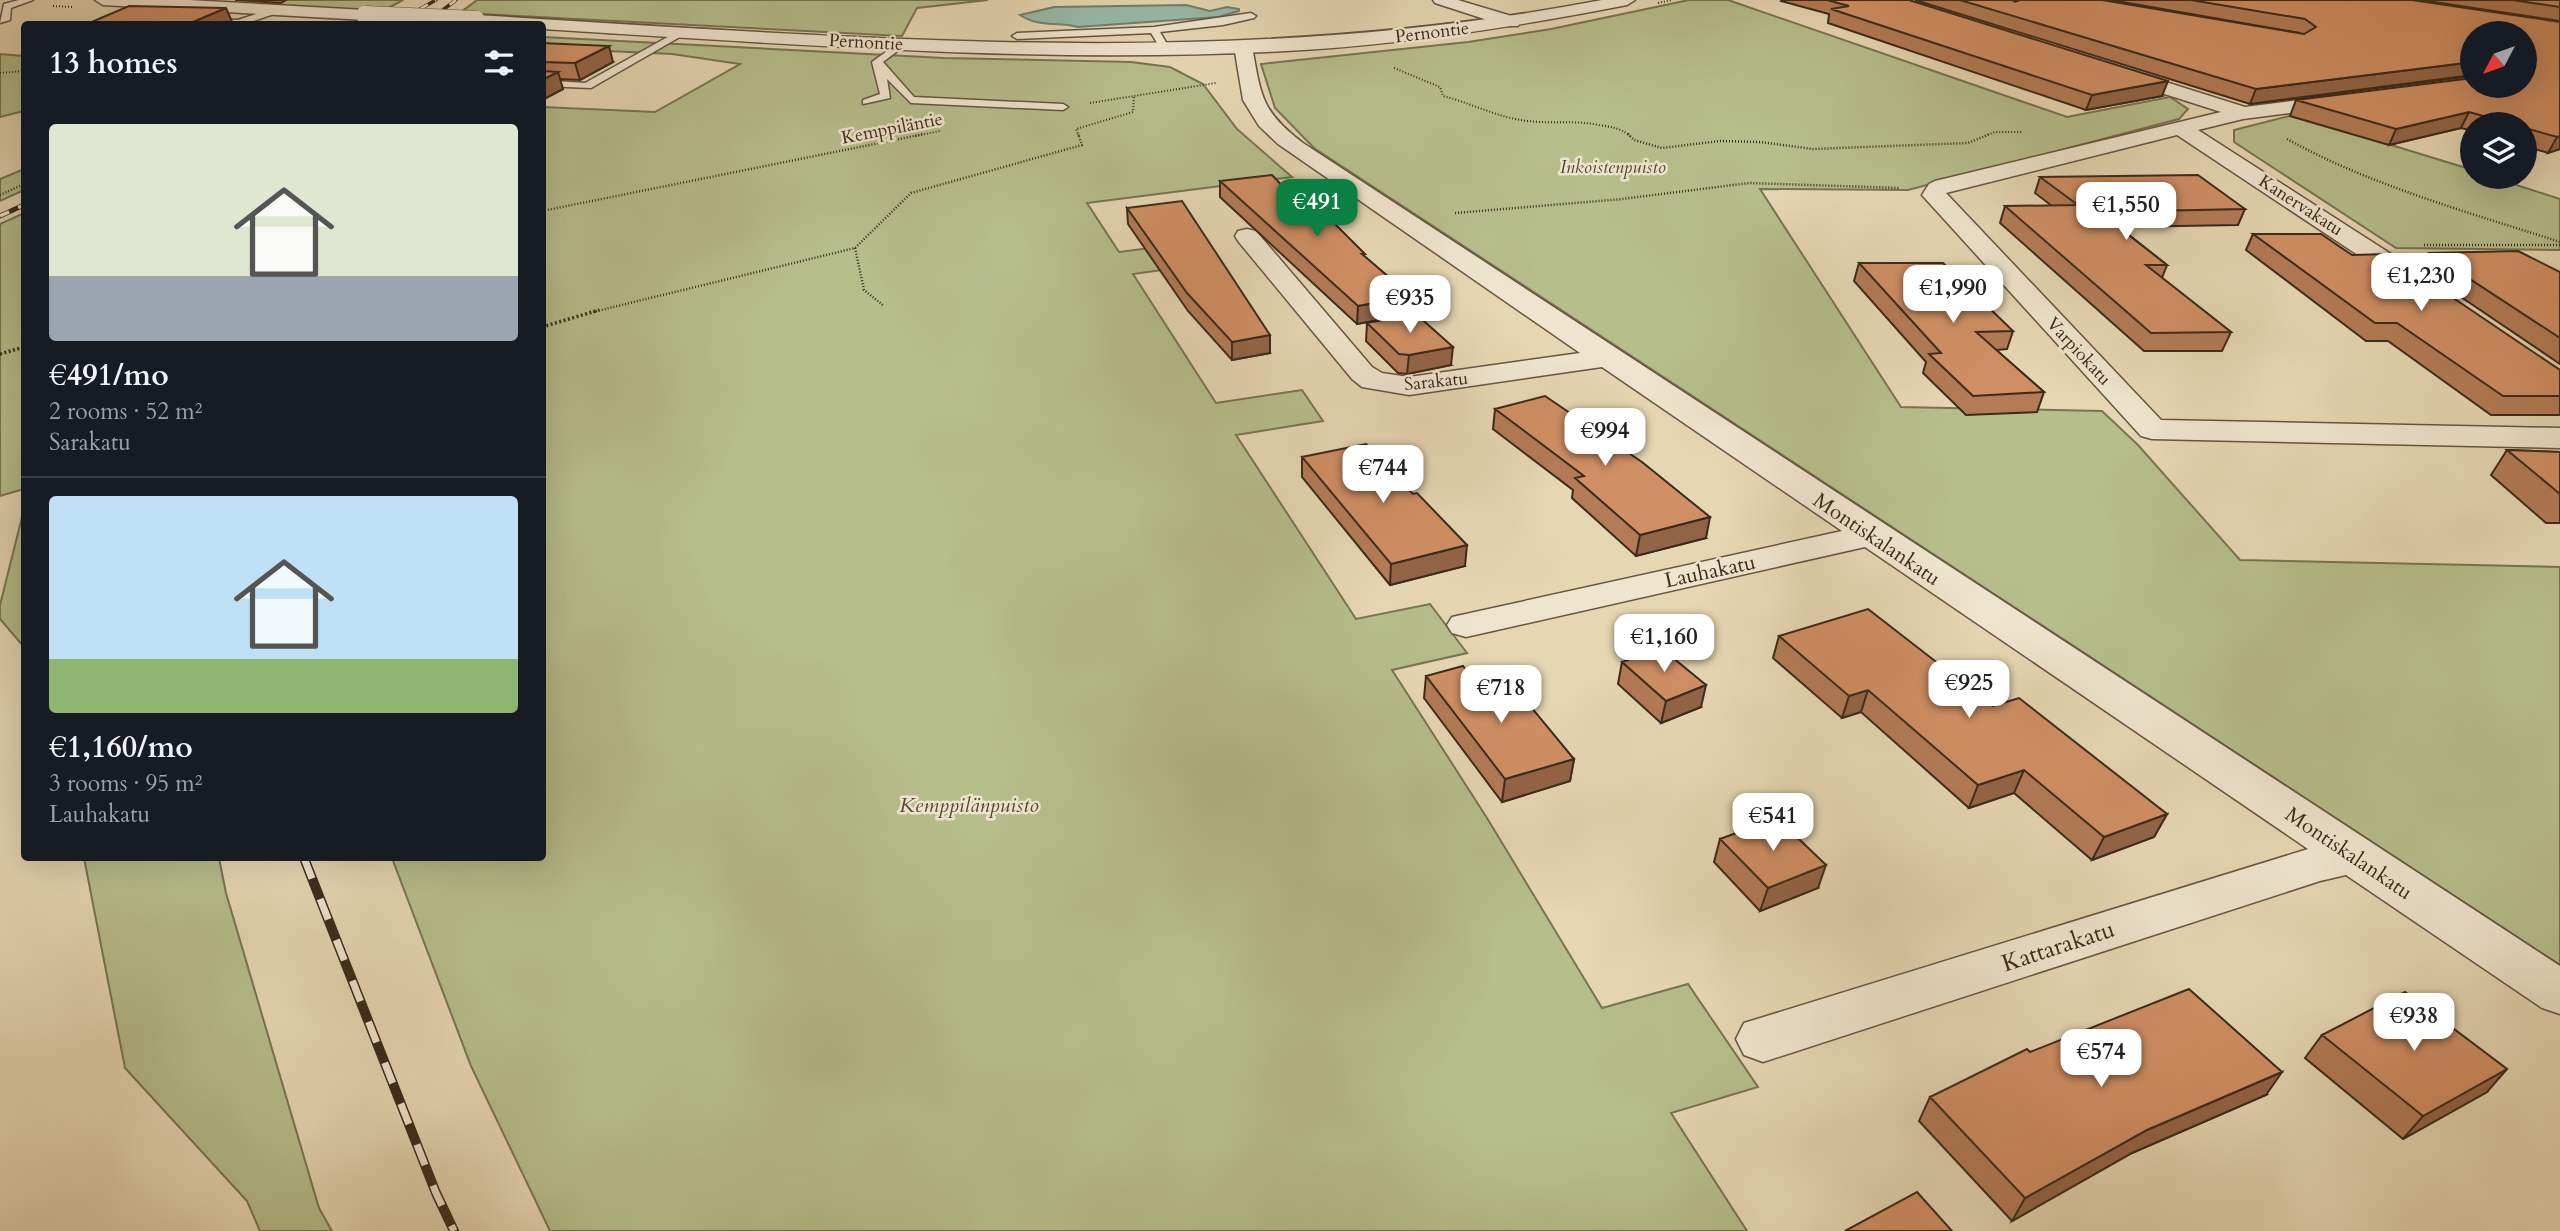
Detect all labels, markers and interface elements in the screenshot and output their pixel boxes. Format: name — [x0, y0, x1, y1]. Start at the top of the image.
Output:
street label: Pernontie — [1394, 16, 1471, 49]
north arrow — [2460, 21, 2538, 98]
map controls — [2460, 21, 2537, 189]
street label: Pernontie — [828, 28, 904, 57]
text: 13 homes — [49, 43, 178, 84]
icon: filters — [480, 44, 518, 82]
street label: Kemppiläntie — [839, 106, 945, 151]
button: layers — [2460, 112, 2537, 189]
park label: Inkoistenpuisto — [1560, 155, 1666, 180]
icon: home — [221, 169, 347, 295]
street label: Kanervakatu — [2254, 169, 2348, 242]
pin: €491 — [1276, 180, 1358, 239]
pin: €1,550 — [2069, 182, 2183, 242]
text: €491 — [1292, 186, 1342, 217]
text: €1,550 — [2092, 189, 2160, 220]
pin: €1,230 — [2364, 254, 2478, 313]
text: €1,230 — [2387, 260, 2455, 291]
pin: €1,990 — [1896, 266, 2010, 325]
text: €1,990 — [1919, 272, 1987, 303]
pin: €935 — [1369, 276, 1451, 335]
text: €935 — [1385, 282, 1435, 313]
street label: Varpiokatu — [2041, 312, 2117, 391]
text: €491/mo — [49, 355, 169, 396]
street label: Sarakatu — [1403, 366, 1469, 397]
text: 2 rooms · 52 m² — [49, 396, 202, 427]
pin: €994 — [1564, 408, 1646, 468]
text: €994 — [1580, 415, 1630, 446]
text: Sarakatu — [49, 427, 131, 458]
pin: €744 — [1342, 446, 1424, 505]
text: €744 — [1358, 452, 1408, 483]
street label: Montiskalankatu — [1807, 486, 1946, 593]
icon: home — [221, 541, 347, 667]
street label: Lauhakatu — [1662, 548, 1758, 595]
pin: €1,160 — [1607, 614, 1721, 674]
text: €1,160 — [1630, 621, 1698, 652]
pin: €925 — [1928, 660, 2010, 720]
pin: €718 — [1460, 666, 1542, 725]
text: €925 — [1944, 667, 1994, 698]
text: €718 — [1476, 672, 1526, 703]
text: €1,160/mo — [49, 727, 193, 768]
text: 3 rooms · 95 m² — [49, 768, 202, 799]
park label: Kemppilänpuisto — [899, 791, 1039, 820]
pin: €541 — [1732, 794, 1814, 853]
text: Lauhakatu — [49, 799, 150, 830]
text: €541 — [1748, 800, 1798, 831]
street label: Montiskalankatu — [2279, 800, 2418, 907]
street label: Kattarakatu — [1997, 913, 2119, 980]
pin: €938 — [2373, 993, 2455, 1053]
text: €938 — [2389, 1000, 2439, 1031]
pin: €574 — [2060, 1030, 2142, 1089]
text: €574 — [2076, 1036, 2126, 1067]

